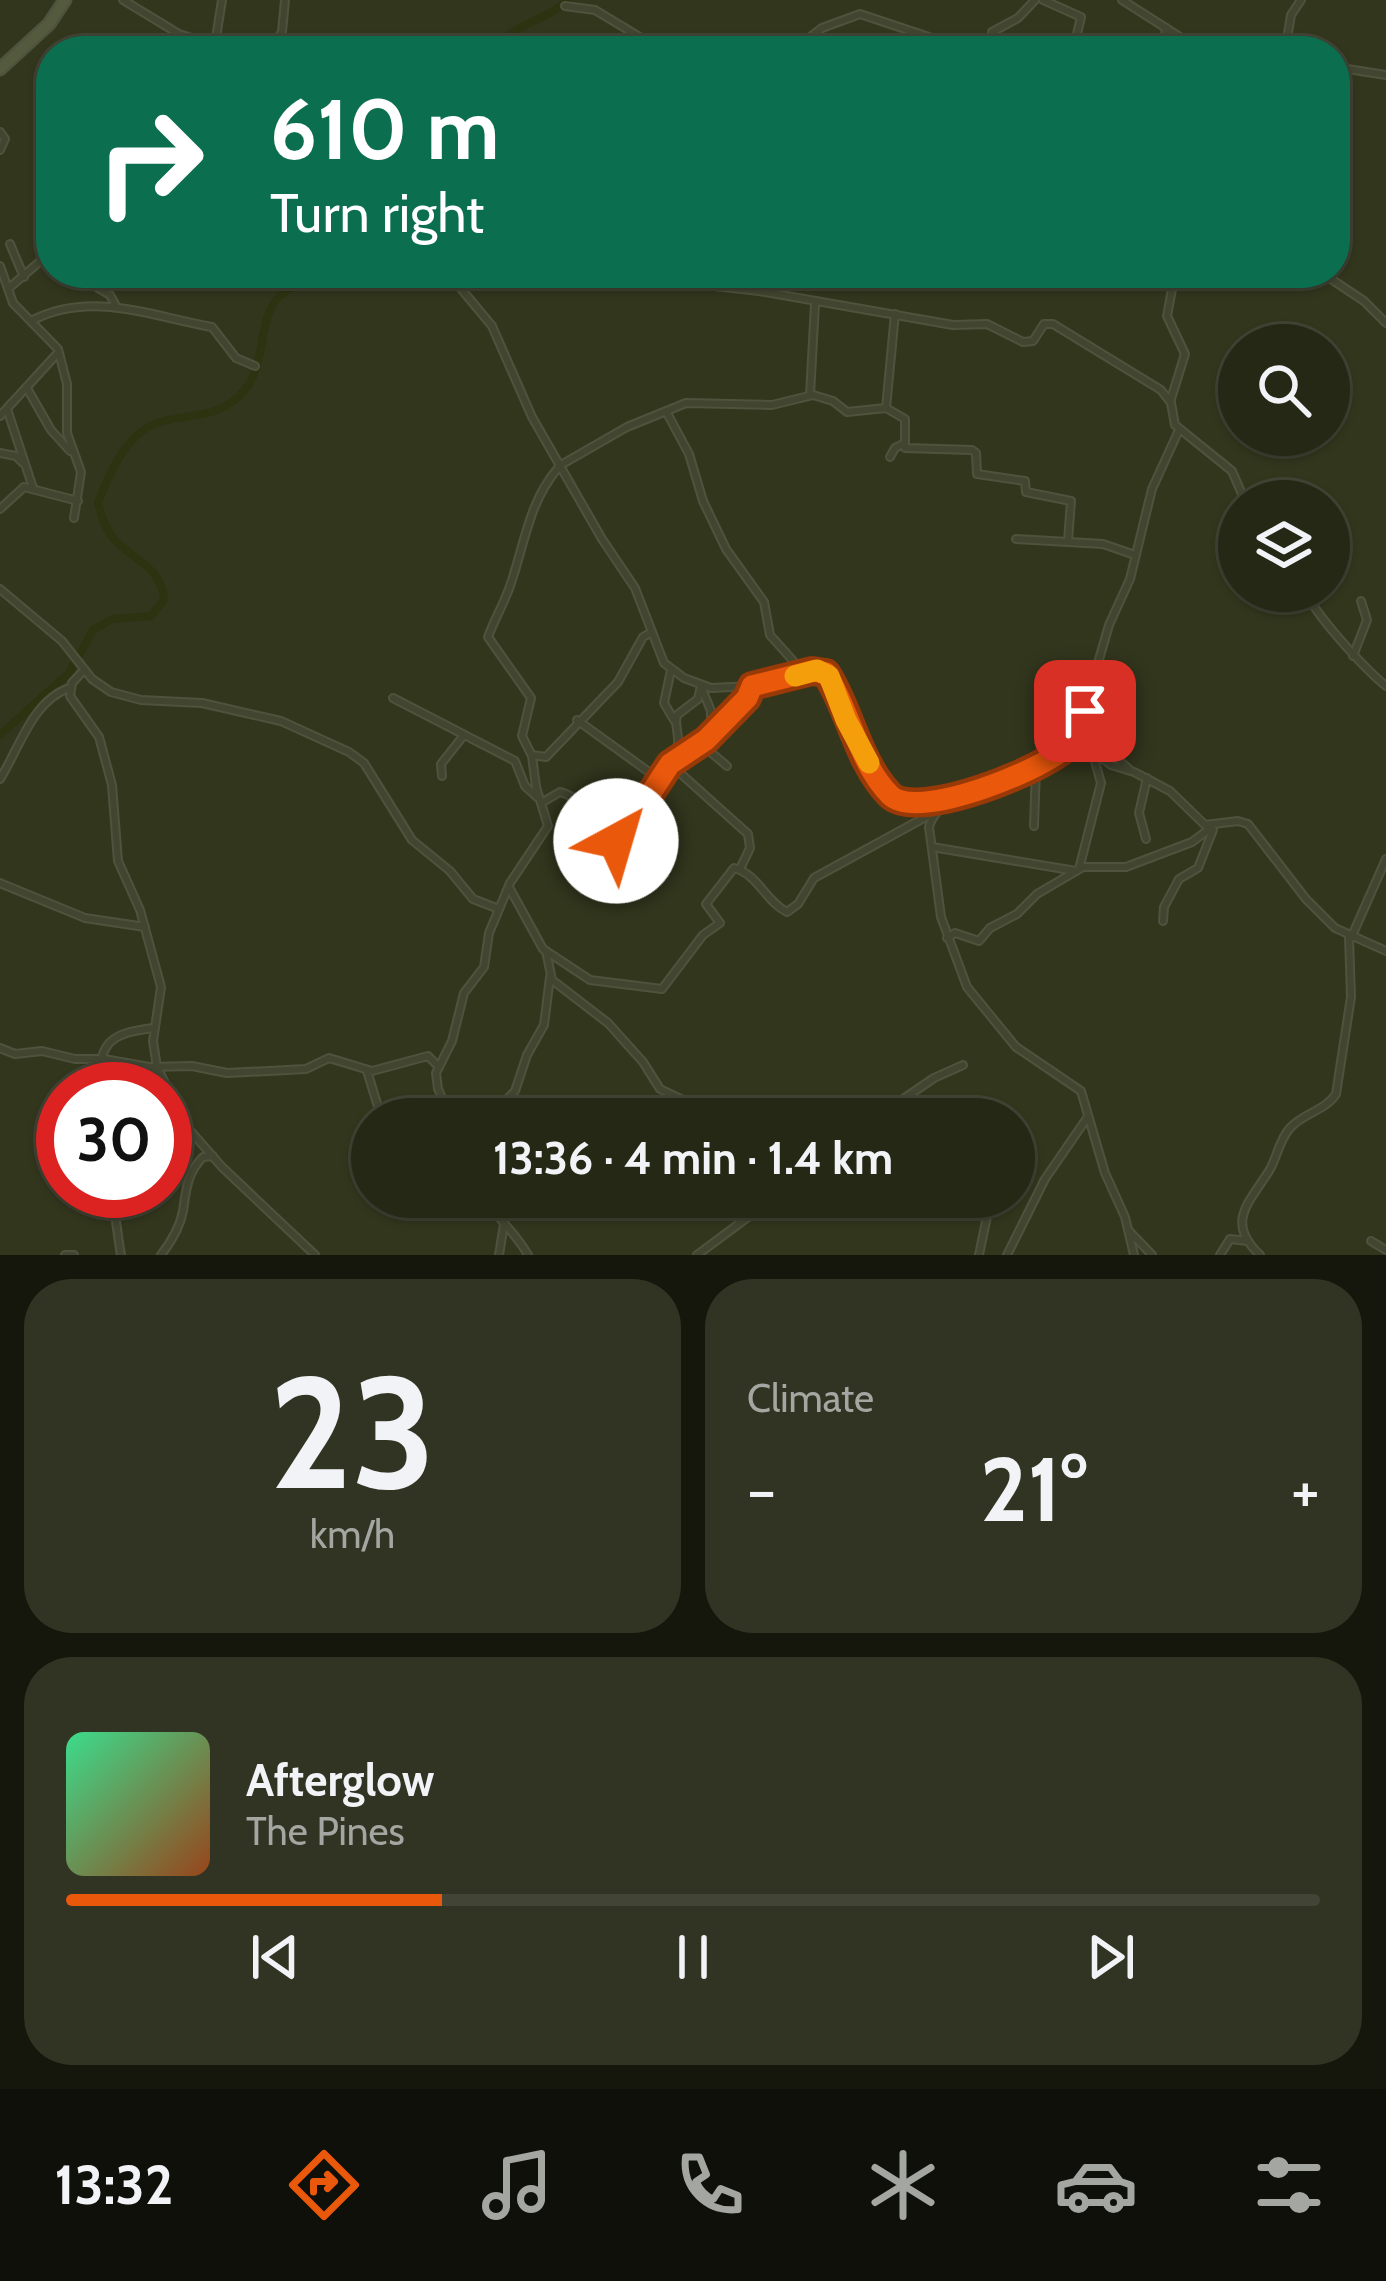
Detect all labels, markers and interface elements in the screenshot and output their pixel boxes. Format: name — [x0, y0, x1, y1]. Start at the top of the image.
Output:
text: 610 m — [270, 78, 499, 180]
icon: right — [72, 84, 228, 240]
text: Turn right — [270, 180, 484, 246]
map controls — [1218, 324, 1350, 612]
button: search — [1218, 324, 1350, 456]
button: layers — [1218, 480, 1350, 612]
pin — [1034, 660, 1136, 762]
icon: arrive — [1052, 678, 1118, 744]
position arrow — [553, 778, 679, 904]
speed limit sign: 30 — [36, 1062, 192, 1218]
text: 13:36 · 4 min · 1.4 km — [493, 1131, 893, 1185]
text: 23 — [269, 1337, 436, 1527]
text: Climate — [747, 1374, 874, 1422]
text: 21° — [980, 1434, 1087, 1544]
text: − — [747, 1449, 776, 1530]
text: + — [1291, 1449, 1320, 1530]
text: km/h — [310, 1510, 395, 1558]
text: Afterglow — [246, 1753, 434, 1807]
text: The Pines — [246, 1807, 405, 1855]
icon: previous — [242, 1924, 308, 1990]
icon: pause — [660, 1924, 726, 1990]
icon: next — [1078, 1924, 1144, 1990]
icon: directions — [282, 2143, 366, 2227]
icon: music — [475, 2143, 559, 2227]
icon: phone — [668, 2143, 752, 2227]
icon: climate — [861, 2143, 945, 2227]
icon: car — [1054, 2143, 1138, 2227]
icon: filters — [1247, 2143, 1331, 2227]
text: 13:32 — [55, 2152, 173, 2218]

